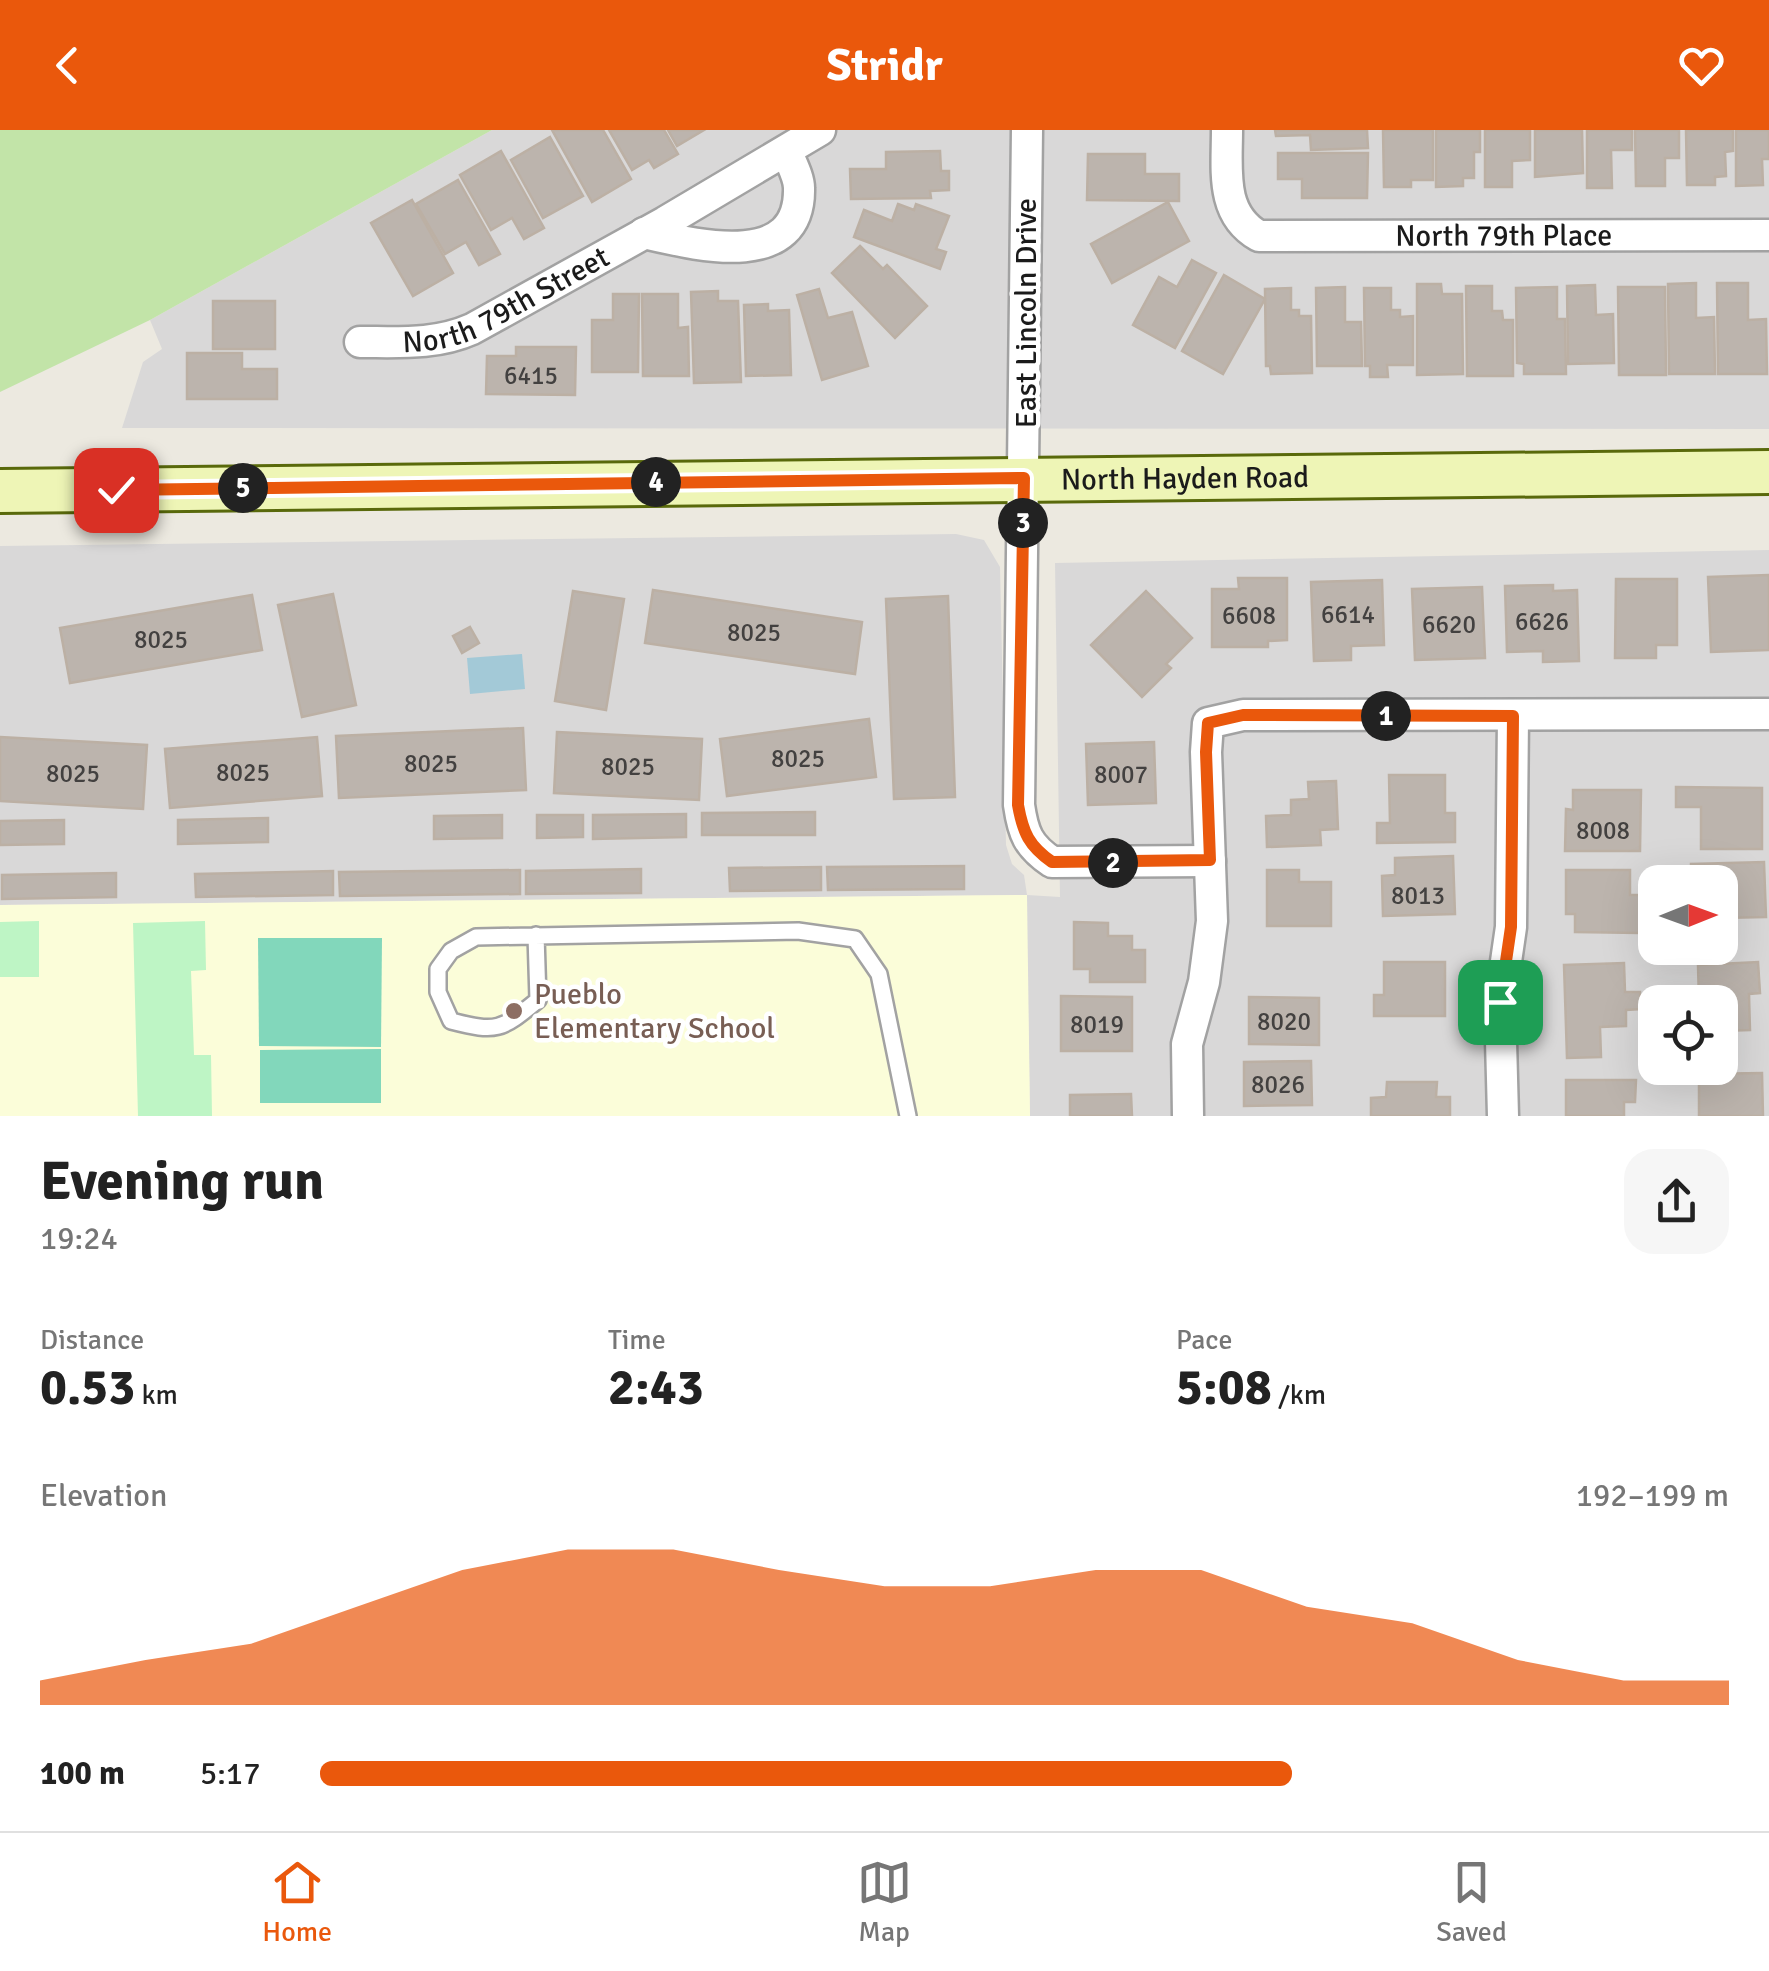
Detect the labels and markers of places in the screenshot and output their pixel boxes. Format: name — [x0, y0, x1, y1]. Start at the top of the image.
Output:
pin — [74, 448, 159, 533]
pin: 4 — [631, 457, 681, 507]
pin: 5 — [218, 463, 268, 513]
pin: 3 — [998, 498, 1048, 548]
pin: 1 — [1361, 691, 1411, 741]
pin: 2 — [1088, 838, 1138, 888]
pin — [1458, 960, 1543, 1045]
place label: Pueblo Elementary School — [534, 976, 775, 1047]
marker: Pueblo Elementary School — [503, 1000, 525, 1022]

